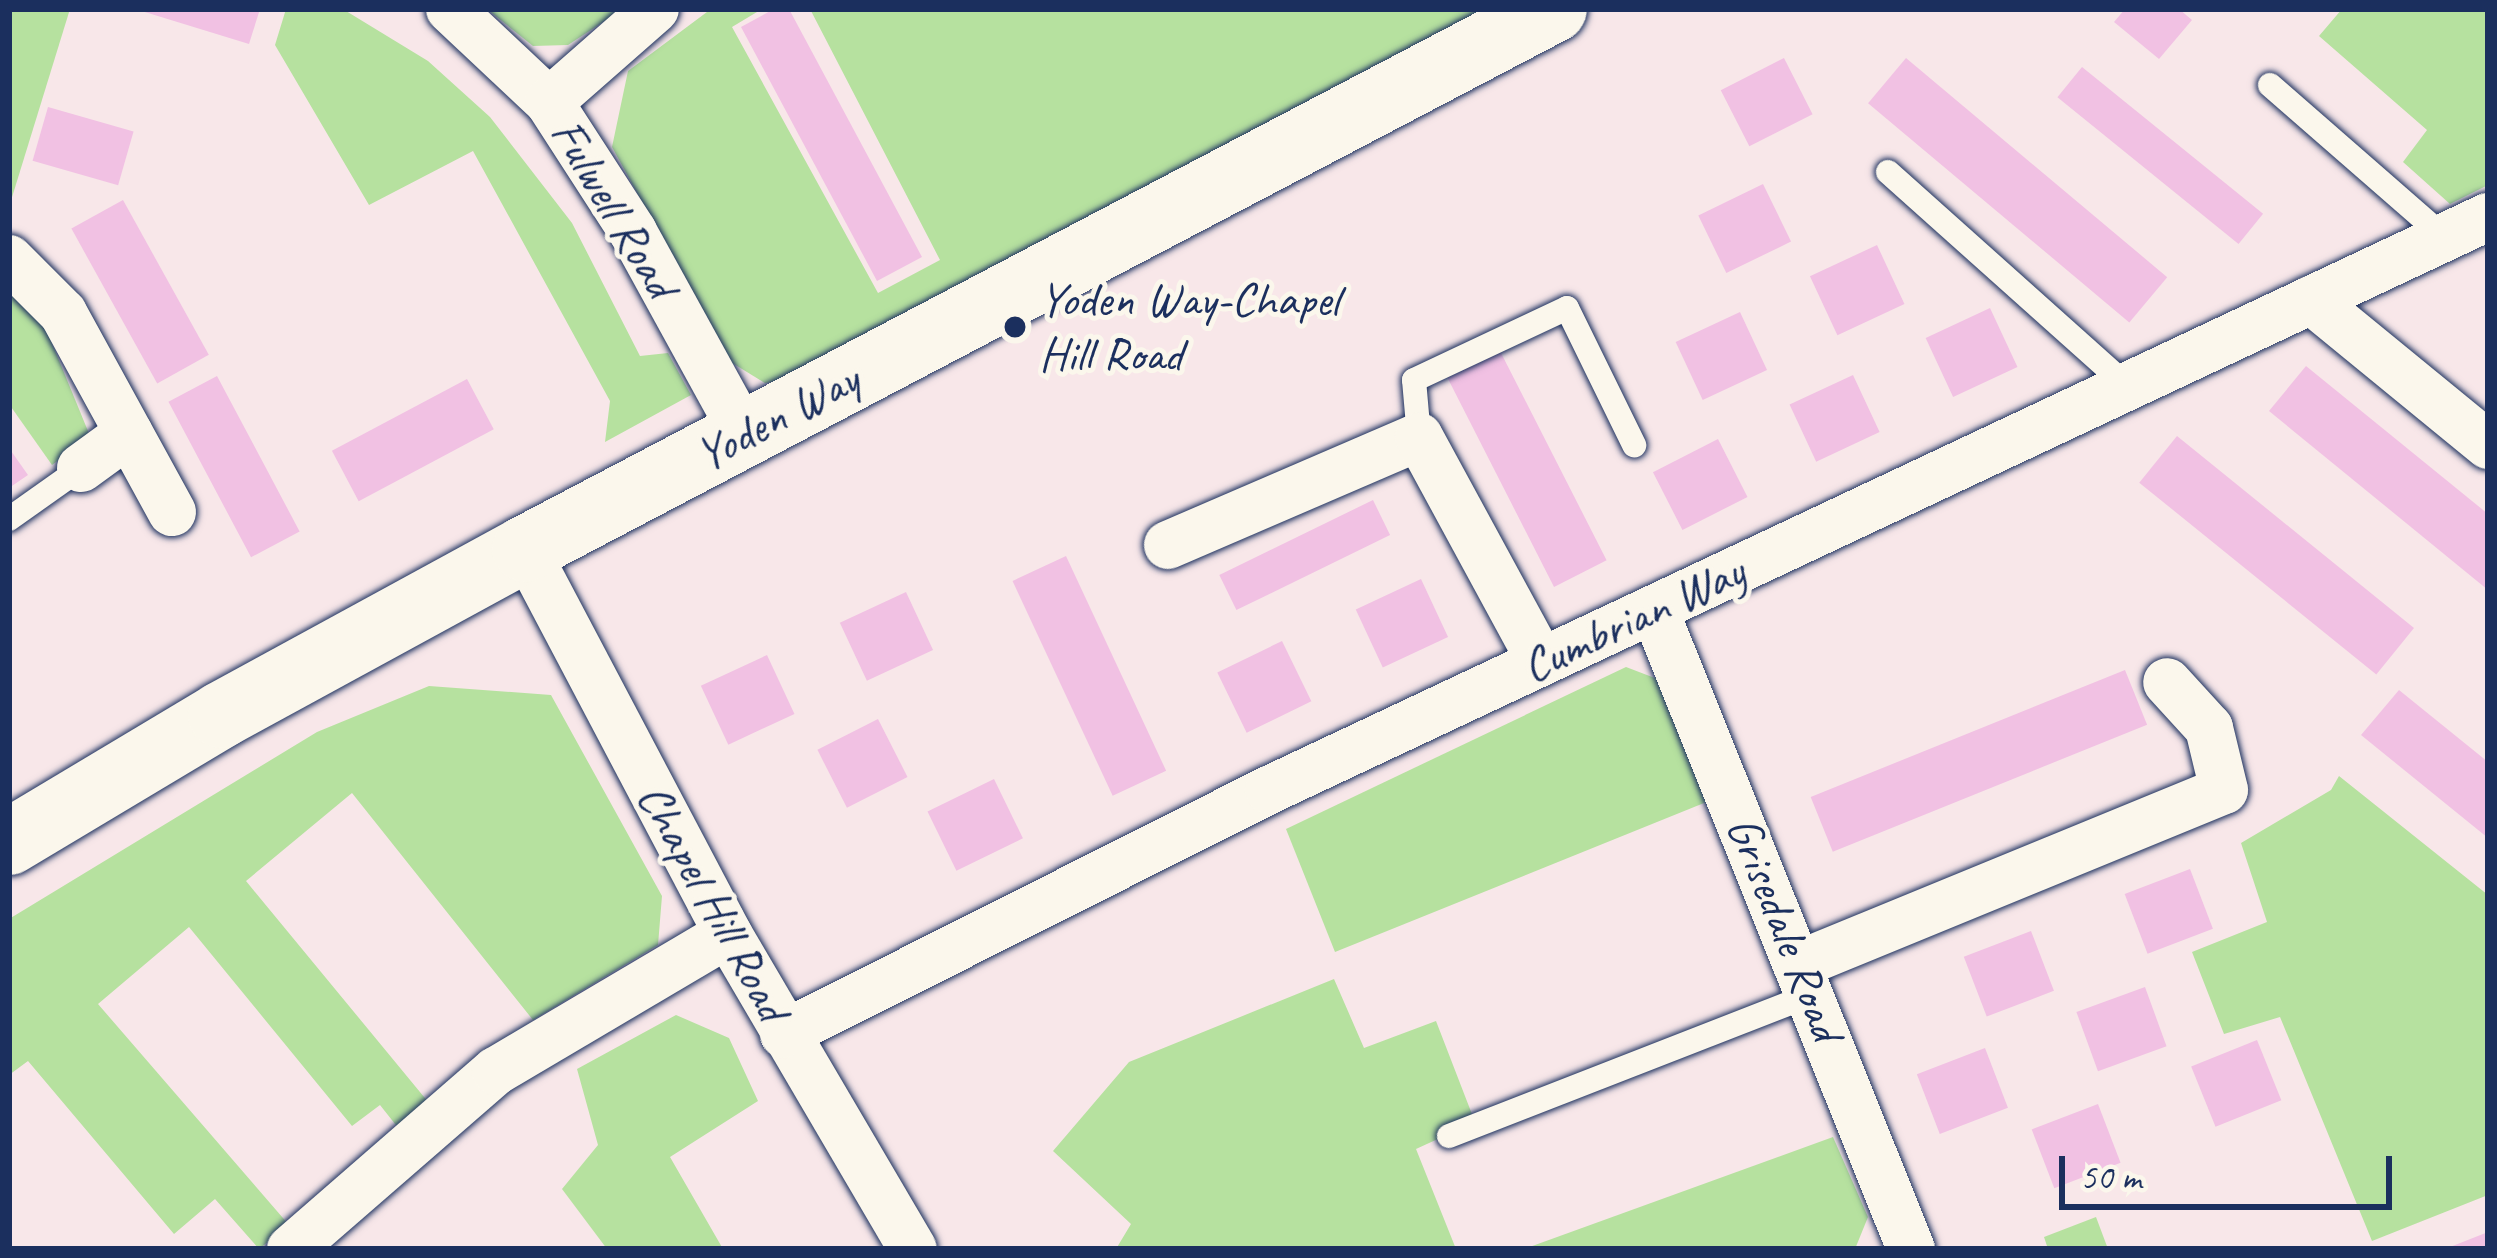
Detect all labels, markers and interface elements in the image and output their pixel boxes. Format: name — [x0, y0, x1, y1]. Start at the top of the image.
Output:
street label: Fulwell Road — [539, 109, 689, 307]
place label: Yoden Way-Chapel Hill Road — [1039, 270, 1339, 383]
marker: Yoden Way-Chapel Hill Road — [1002, 314, 1028, 340]
street label: Yoden Way — [685, 350, 869, 484]
street label: Cumbrian Way — [1513, 543, 1753, 695]
street label: Chapel Hill Road — [624, 773, 802, 1031]
street label: Grisedale Road — [1714, 808, 1856, 1048]
scale bar — [2065, 1132, 2398, 1206]
text: 50 m — [2080, 1154, 2141, 1200]

